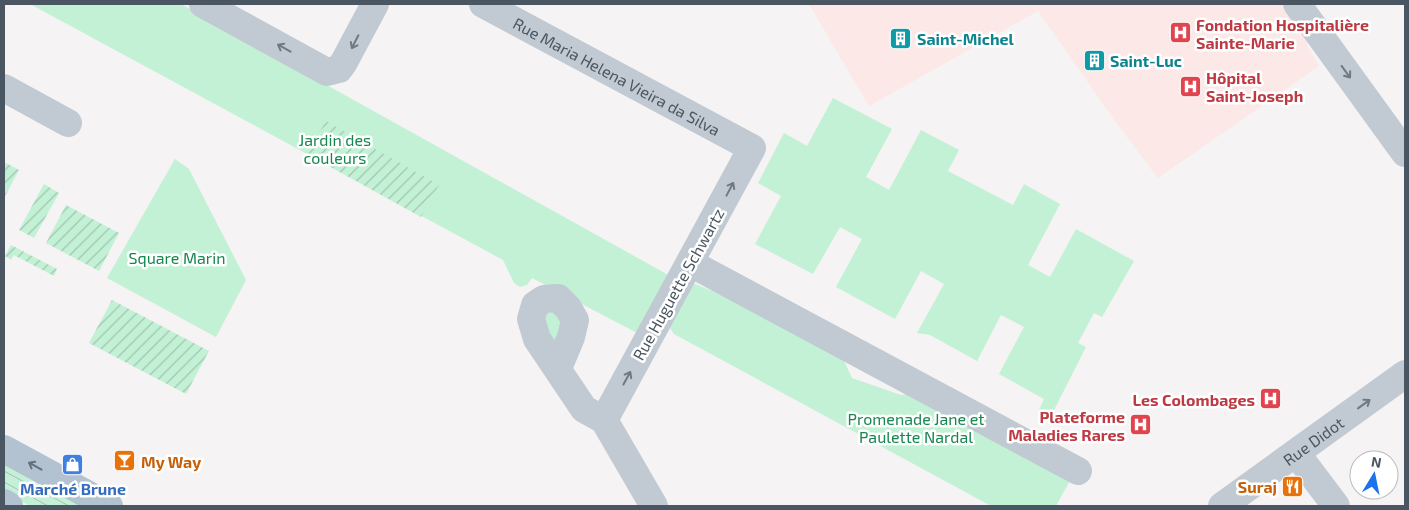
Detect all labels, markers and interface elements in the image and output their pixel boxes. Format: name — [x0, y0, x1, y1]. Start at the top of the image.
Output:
street label: Rue Maria Helena Vieira da Silva — [510, 13, 724, 139]
place label: Fondation Hospitalière Sainte-Marie — [1196, 15, 1369, 52]
hospital icon: Fondation Hospitalière Sainte-Marie — [1168, 21, 1192, 45]
building icon: Saint-Michel — [889, 26, 913, 50]
place label: Saint-Michel — [917, 29, 1015, 48]
one-way arrow — [350, 35, 360, 50]
one-way arrow — [278, 43, 292, 53]
building icon: Saint-Luc — [1082, 48, 1106, 72]
place label: Saint-Luc — [1110, 51, 1182, 70]
one-way arrow — [1341, 65, 1352, 78]
place label: Hôpital Saint-Joseph — [1206, 68, 1303, 105]
hospital icon: Hôpital Saint-Joseph — [1178, 74, 1202, 98]
park label: Jardin des couleurs — [299, 130, 371, 167]
one-way arrow — [726, 182, 735, 197]
street label: Rue Huguette Schwartz — [628, 205, 728, 363]
park label: Square Marin — [129, 248, 225, 267]
one-way arrow — [623, 371, 633, 385]
hospital icon: Les Colombages — [1259, 387, 1283, 411]
place label: Les Colombages — [1132, 390, 1255, 409]
one-way arrow — [1357, 399, 1371, 409]
place label: Plateforme Maladies Rares — [1008, 407, 1125, 444]
park label: Promenade Jane et Paulette Nardal — [848, 409, 984, 446]
street label: Rue Didot — [1279, 412, 1347, 469]
hospital icon: Plateforme Maladies Rares — [1129, 413, 1153, 437]
bar icon: My Way — [113, 449, 137, 473]
north arrow — [1349, 450, 1399, 500]
shop icon: Marché Brune — [61, 452, 85, 476]
place label: My Way — [141, 452, 201, 472]
text: N — [1370, 452, 1383, 471]
one-way arrow — [28, 461, 43, 470]
restaurant icon: Suraj — [1281, 474, 1305, 498]
place label: Suraj — [1238, 477, 1277, 496]
place label: Marché Brune — [20, 479, 126, 498]

